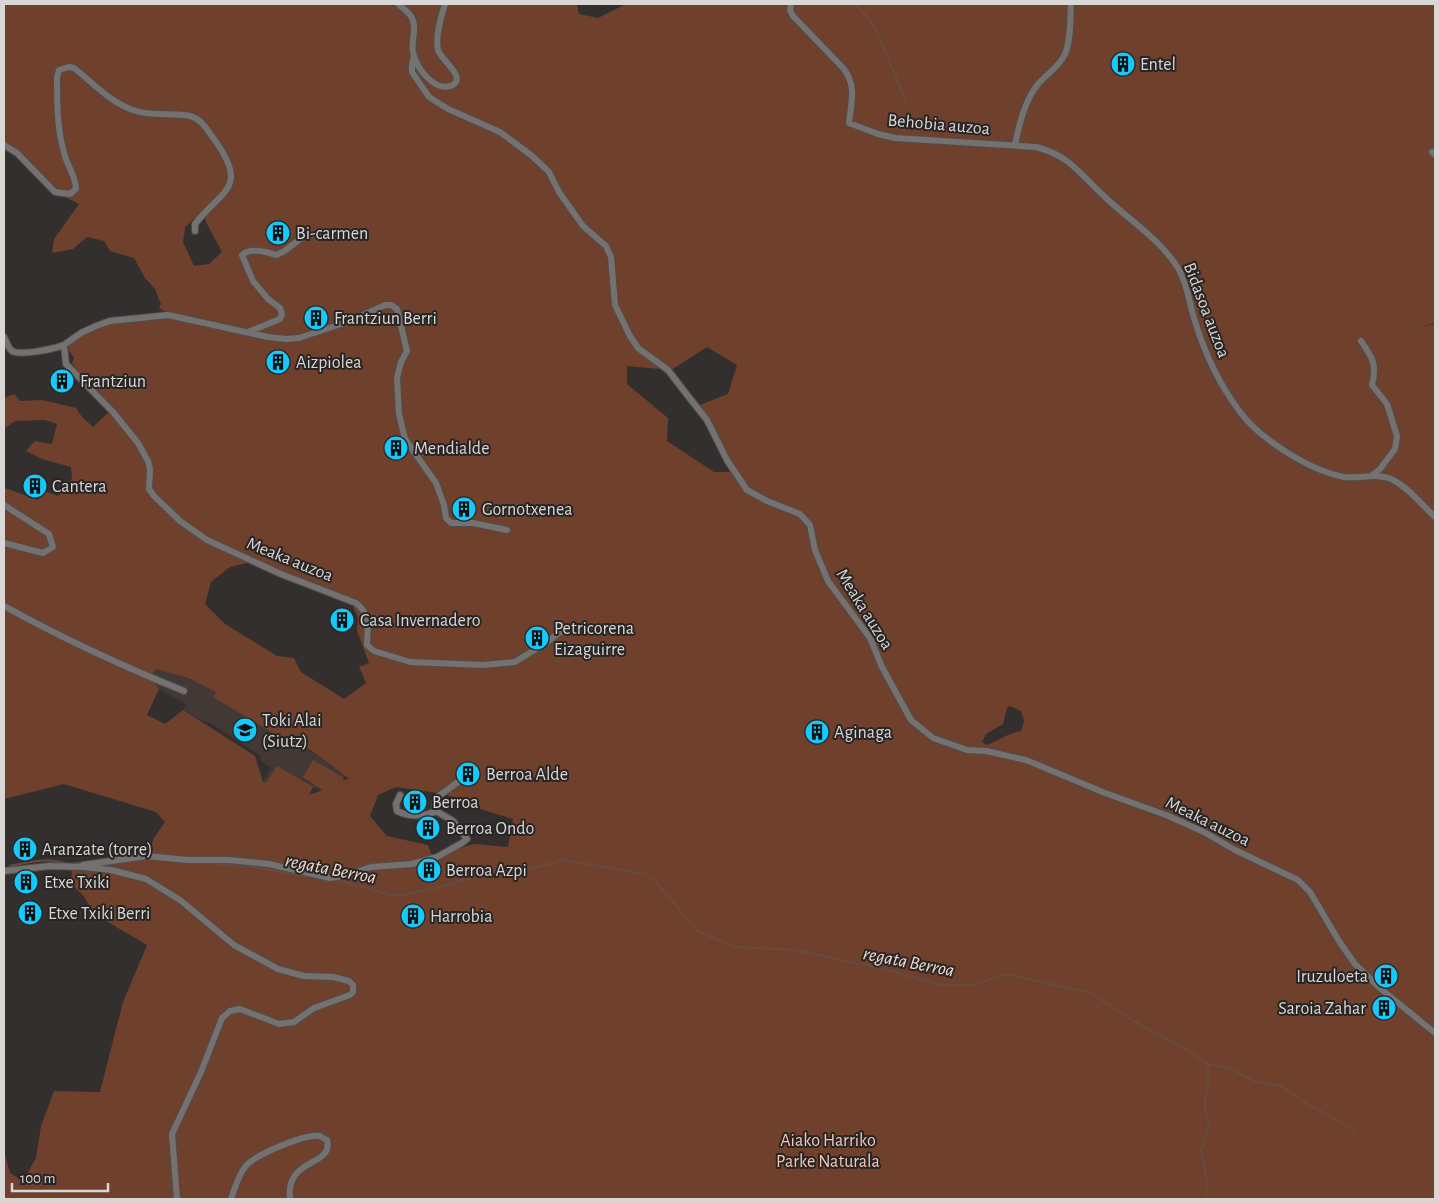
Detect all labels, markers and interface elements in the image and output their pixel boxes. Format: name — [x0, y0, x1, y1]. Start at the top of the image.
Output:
building icon: Entel — [1110, 51, 1136, 77]
place label: Entel — [1140, 56, 1176, 74]
street label: Behobia auzoa — [887, 112, 991, 138]
building icon: Bi-carmen — [265, 220, 291, 246]
place label: Bi-carmen — [296, 225, 368, 243]
street label: Bidasoa auzoa — [1180, 260, 1232, 360]
building icon: Frantziun Berri — [303, 305, 329, 331]
place label: Frantziun Berri — [334, 310, 437, 328]
building icon: Aizpiolea — [265, 349, 291, 375]
place label: Aizpiolea — [296, 354, 362, 372]
building icon: Frantziun — [49, 368, 75, 394]
place label: Frantziun — [80, 373, 146, 391]
building icon: Mendialde — [383, 435, 409, 461]
place label: Mendialde — [414, 440, 490, 458]
building icon: Cantera — [22, 473, 48, 499]
place label: Cantera — [52, 478, 107, 496]
building icon: Gornotxenea — [451, 496, 477, 522]
place label: Gornotxenea — [482, 501, 573, 519]
street label: Meaka auzoa — [244, 534, 335, 585]
street label: Meaka auzoa — [832, 566, 896, 653]
building icon: Casa Invernadero — [329, 607, 355, 633]
place label: Casa Invernadero — [360, 612, 481, 630]
place label: Petricorena Eizaguirre — [554, 620, 634, 659]
building icon: Petricorena Eizaguirre — [524, 625, 550, 651]
place label: Toki Alai (Siutz) — [262, 712, 322, 751]
school or university icon: Toki Alai (Siutz) — [232, 717, 258, 743]
building icon: Aginaga — [804, 719, 830, 745]
place label: Aginaga — [834, 724, 892, 742]
building icon: Berroa Alde — [455, 761, 481, 787]
place label: Berroa Alde — [486, 766, 568, 784]
building icon: Berroa — [402, 789, 428, 815]
place label: Berroa — [432, 794, 479, 812]
street label: Meaka auzoa — [1163, 794, 1253, 850]
building icon: Berroa Ondo — [415, 815, 441, 841]
place label: Berroa Ondo — [446, 820, 535, 838]
building icon: Aranzate (torre) — [12, 836, 38, 862]
place label: Aranzate (torre) — [42, 841, 153, 859]
water label: regata Berroa — [284, 851, 378, 888]
building icon: Berroa Azpi — [416, 857, 442, 883]
place label: Berroa Azpi — [446, 862, 527, 880]
building icon: Etxe Txiki — [13, 869, 39, 895]
place label: Etxe Txiki — [44, 874, 110, 892]
building icon: Etxe Txiki Berri — [17, 900, 43, 926]
building icon: Harrobia — [400, 903, 426, 929]
place label: Etxe Txiki Berri — [48, 905, 150, 923]
place label: Harrobia — [430, 908, 492, 926]
water label: regata Berroa — [862, 944, 956, 981]
building icon: Iruzuloeta — [1373, 963, 1399, 989]
place label: Iruzuloeta — [1296, 968, 1368, 986]
building icon: Saroia Zahar — [1371, 995, 1397, 1021]
place label: Saroia Zahar — [1278, 1000, 1366, 1018]
park label: Aiako Harriko Parke Naturala — [776, 1132, 880, 1171]
scale bar — [12, 1160, 109, 1192]
text: 100 m — [20, 1171, 55, 1186]

